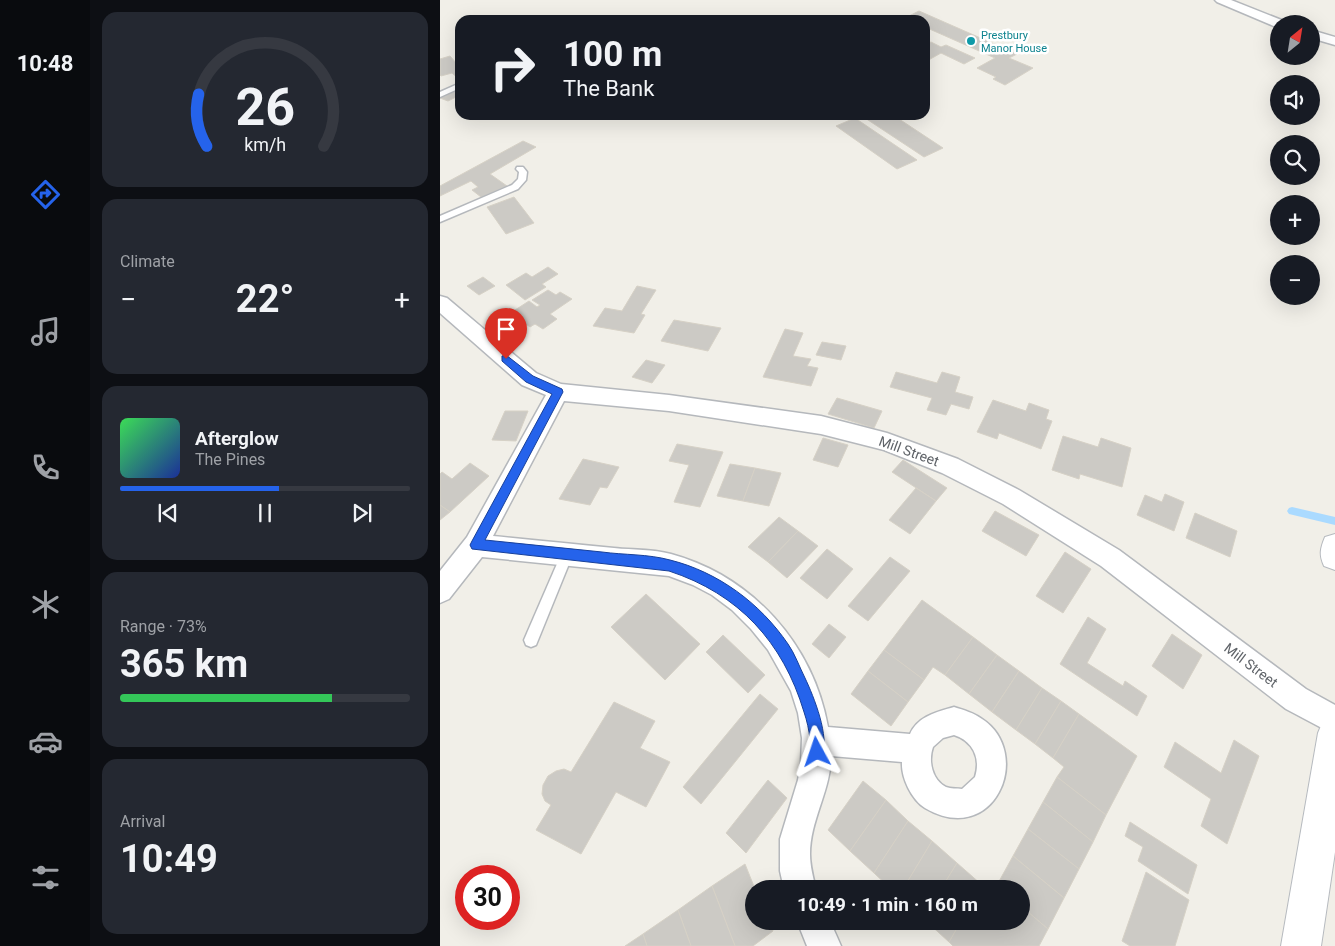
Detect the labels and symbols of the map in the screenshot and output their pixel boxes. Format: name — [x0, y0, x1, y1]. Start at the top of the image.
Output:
north arrow — [1270, 15, 1320, 65]
place label: Prestbury Manor House — [981, 29, 1047, 55]
marker: Prestbury Manor House — [965, 35, 977, 47]
pin — [485, 308, 527, 359]
street label: Mill Street — [877, 433, 942, 469]
street label: Mill Street — [1221, 640, 1281, 691]
position arrow — [790, 725, 842, 777]
speed limit sign: 30 — [455, 865, 520, 930]

